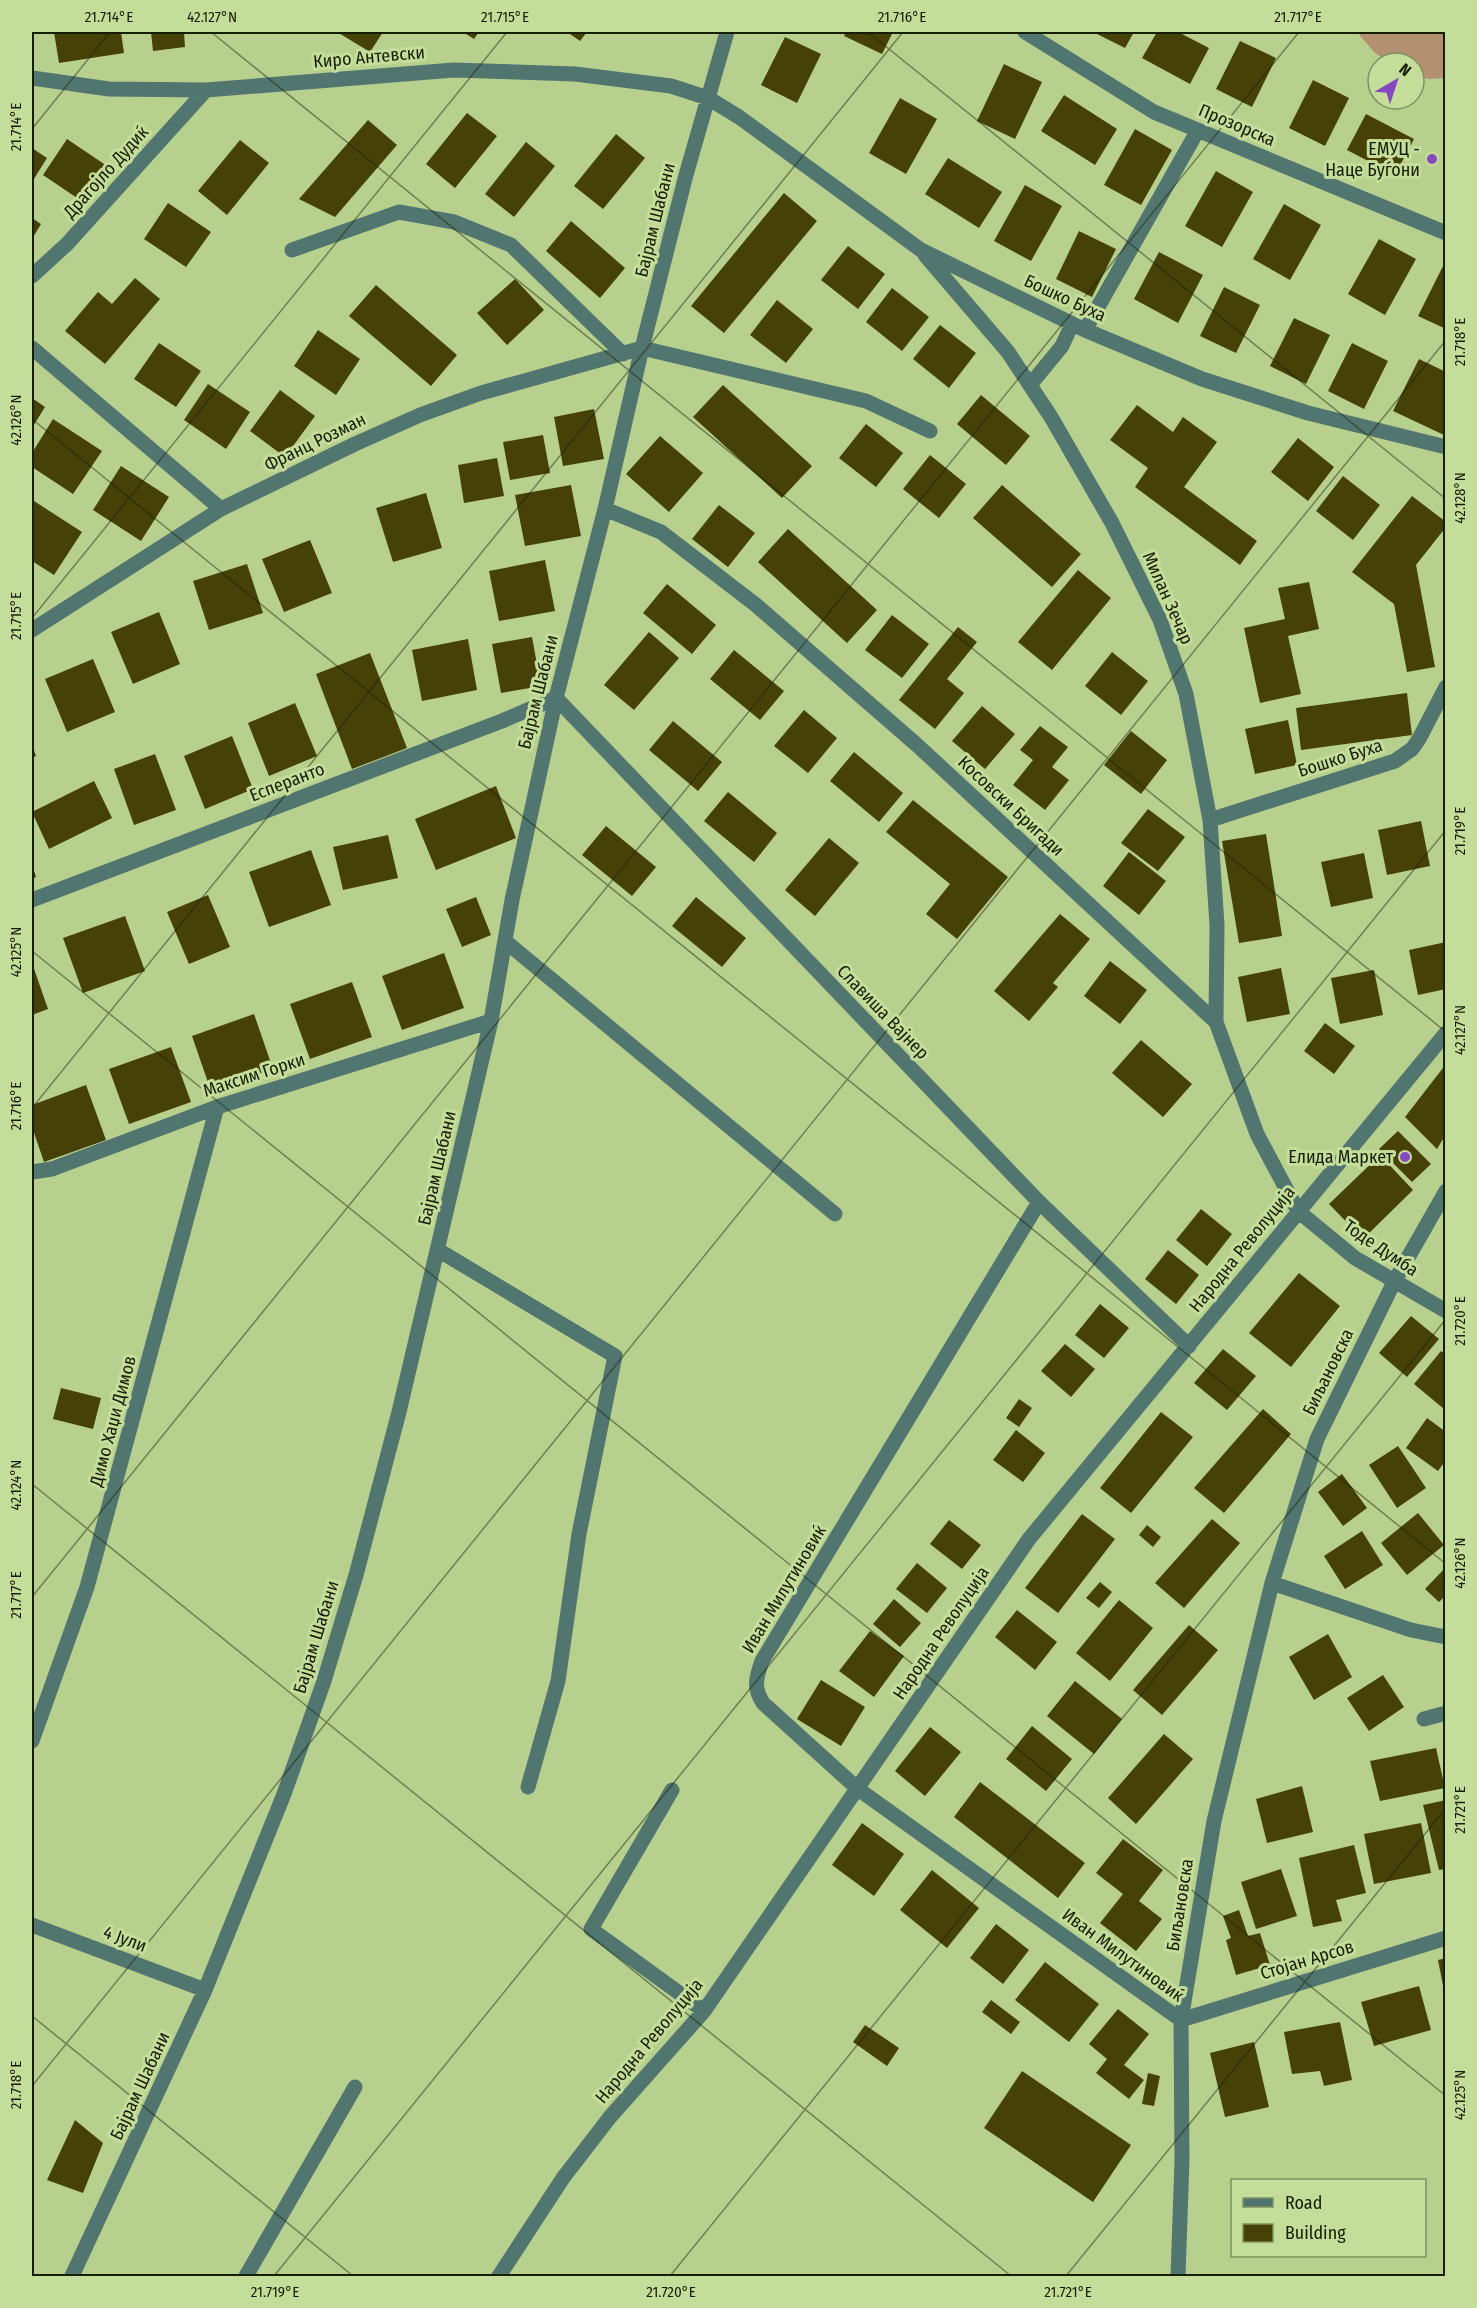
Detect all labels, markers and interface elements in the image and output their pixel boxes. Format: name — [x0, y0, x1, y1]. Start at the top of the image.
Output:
text: 21.714°E — [85, 8, 133, 26]
text: 42.127°N — [187, 8, 237, 26]
text: 21.715°E — [481, 8, 529, 26]
text: 21.716°E — [878, 8, 926, 26]
text: 21.717°E — [1274, 8, 1322, 26]
street label: Киро Антевски — [312, 41, 426, 73]
north arrow — [1366, 51, 1426, 111]
text: N — [1395, 59, 1415, 80]
street label: Прозорска — [1195, 99, 1279, 151]
text: 21.714°E — [7, 103, 25, 151]
street label: Драгојло Дудиќ — [58, 121, 154, 223]
place label: ЕМУЦ - Наце Буѓони — [1325, 138, 1420, 181]
marker: ЕМУЦ - Наце Буѓони — [1425, 152, 1439, 166]
street label: Бајрам Шабани — [630, 161, 680, 279]
street label: Бошко Буха — [1021, 270, 1110, 327]
text: 21.718°E — [1451, 318, 1469, 366]
text: 42.126°N — [7, 394, 25, 446]
street label: Франц Розман — [261, 408, 369, 476]
text: 42.128°N — [1451, 472, 1469, 524]
street label: Милан Зечар — [1138, 548, 1198, 648]
text: 21.715°E — [7, 592, 25, 640]
street label: Бајрам Шабани — [513, 633, 563, 751]
street label: Бошко Буха — [1295, 734, 1385, 782]
street label: Косовски Бригади — [953, 751, 1069, 861]
street label: Есперанто — [246, 758, 328, 806]
text: 21.719°E — [1451, 807, 1469, 855]
text: 42.125°N — [7, 927, 25, 977]
street label: Славиша Вајнер — [832, 960, 934, 1064]
text: 42.127°N — [1451, 1005, 1469, 1055]
street label: Максим Горки — [200, 1048, 308, 1102]
text: 21.716°E — [7, 1082, 25, 1130]
street label: Бајрам Шабани — [413, 1109, 461, 1227]
place label: Елида Маркет — [1288, 1146, 1394, 1168]
marker: Елида Маркет — [1398, 1150, 1412, 1164]
street label: Народна Револуција — [1184, 1181, 1300, 1317]
street label: Тоде Думба — [1339, 1215, 1423, 1281]
text: 21.720°E — [1451, 1296, 1469, 1346]
street label: Биљановска — [1298, 1325, 1358, 1419]
street label: Димо Хаџи Димов — [85, 1353, 141, 1490]
text: 42.124°N — [7, 1460, 25, 1510]
street label: Иван Милутиновиќ — [737, 1521, 831, 1657]
text: 42.126°N — [1451, 1537, 1469, 1589]
street label: Народна Револуција — [888, 1562, 994, 1704]
text: 21.717°E — [7, 1571, 25, 1619]
street label: Бајрам Шабани — [288, 1578, 344, 1696]
text: 21.721°E — [1451, 1786, 1469, 1834]
street label: Биљановска — [1162, 1857, 1198, 1953]
street label: Иван Милутиновиќ — [1058, 1903, 1189, 2007]
street label: 4 Јули — [100, 1921, 150, 1957]
street label: Стојан Арсов — [1258, 1935, 1356, 1985]
street label: Народна Револуција — [590, 1974, 708, 2108]
street label: Бајрам Шабани — [105, 2028, 175, 2144]
text: 21.718°E — [7, 2061, 25, 2109]
text: 42.125°N — [1451, 2070, 1469, 2120]
legend — [1231, 2179, 1426, 2257]
text: Road — [1285, 2192, 1322, 2214]
text: Building — [1285, 2222, 1346, 2244]
text: 21.719°E — [251, 2283, 299, 2301]
text: 21.720°E — [646, 2283, 696, 2301]
text: 21.721°E — [1044, 2283, 1092, 2301]

